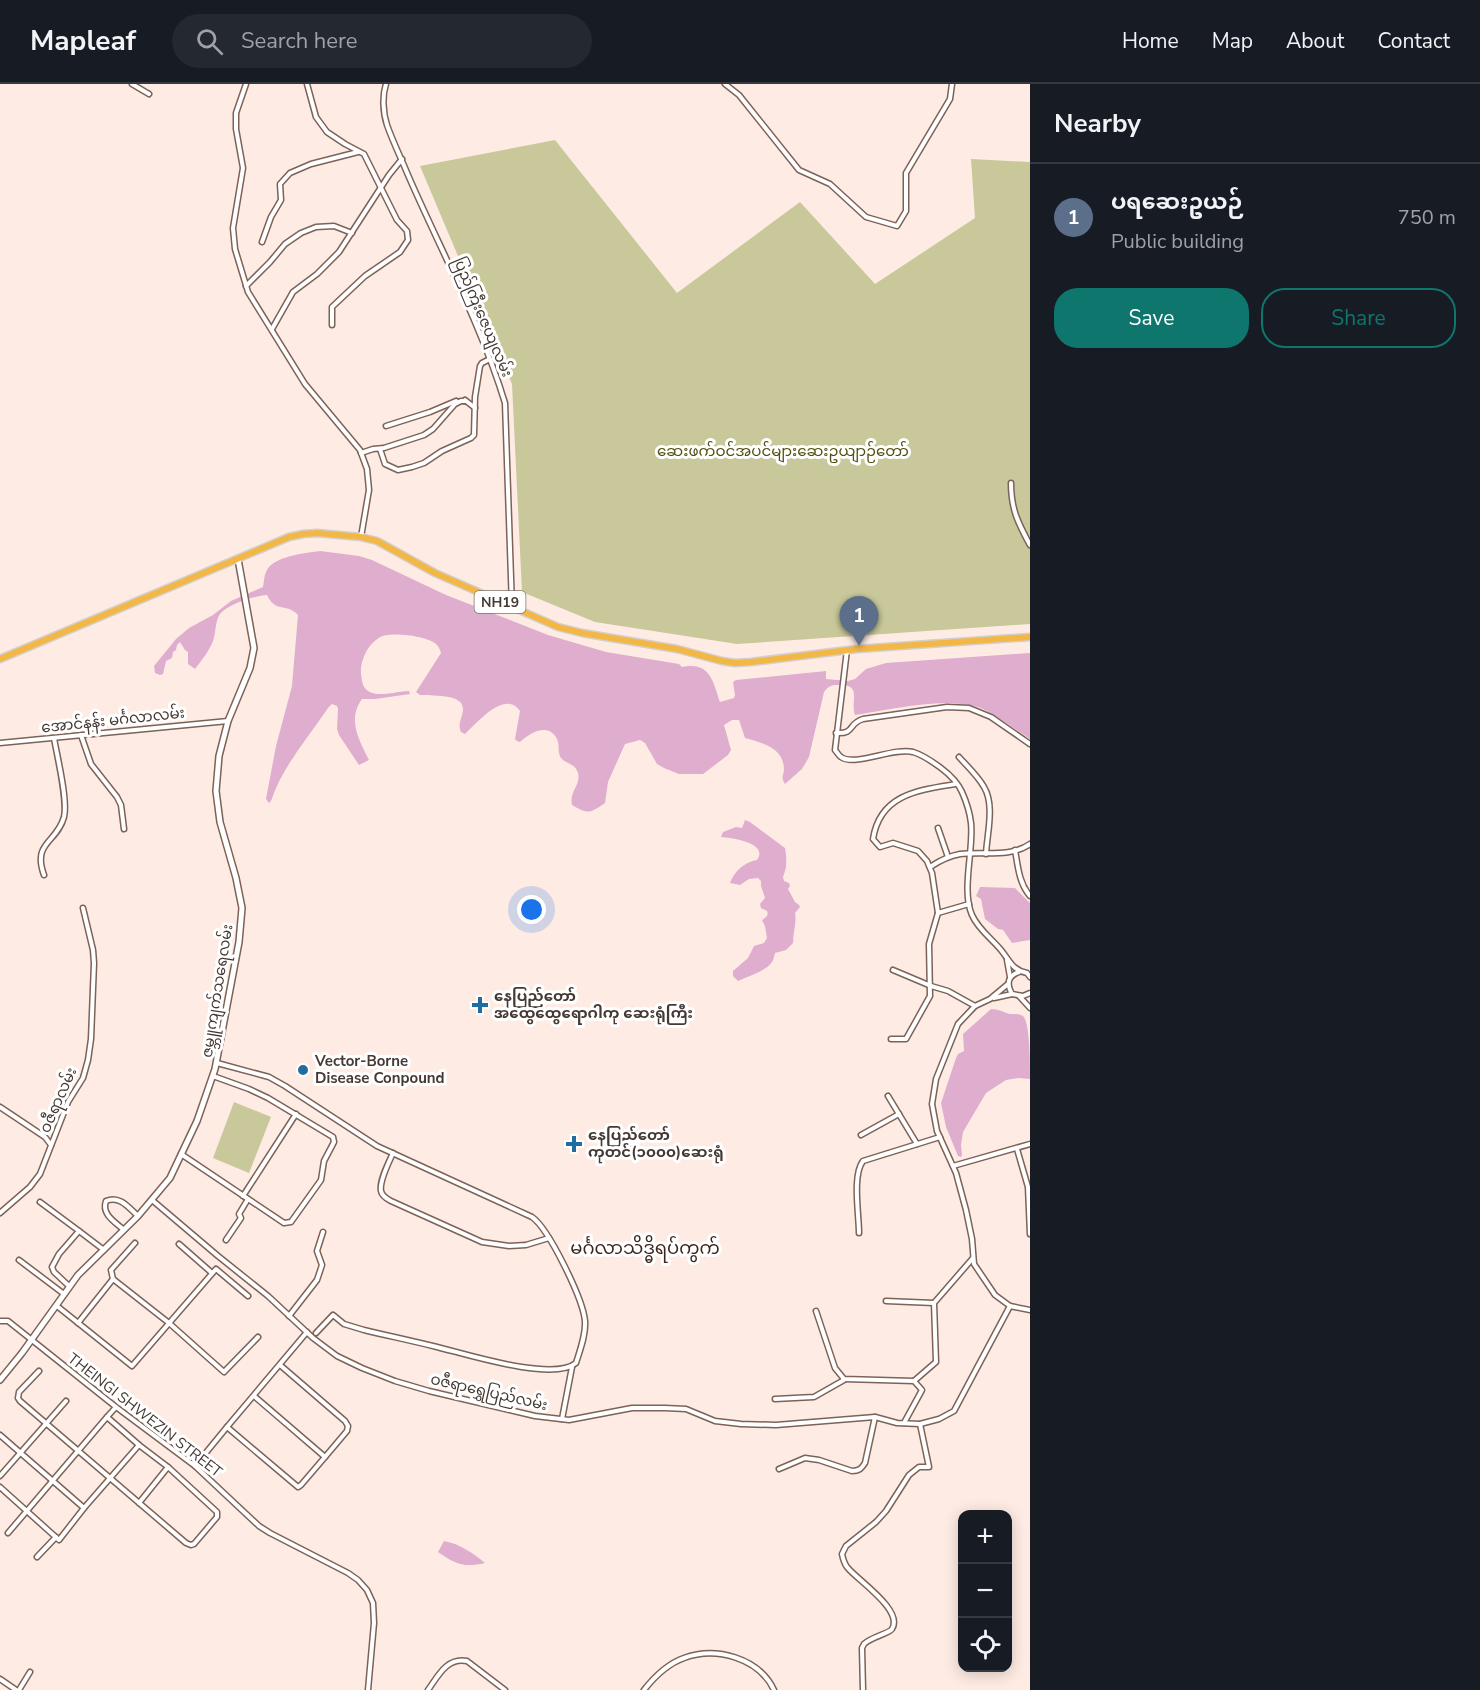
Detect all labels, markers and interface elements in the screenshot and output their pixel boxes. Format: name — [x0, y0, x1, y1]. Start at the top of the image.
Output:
search box — [172, 14, 592, 68]
text: Mapleaf — [30, 22, 136, 60]
icon: search — [193, 25, 226, 58]
text: Search here — [241, 26, 358, 56]
text: Home — [1122, 27, 1179, 55]
text: Map — [1212, 27, 1253, 55]
text: About — [1286, 27, 1344, 55]
text: Contact — [1377, 27, 1450, 55]
text: Nearby — [1054, 106, 1141, 141]
text: ပရဆေးဥယဉ် — [1111, 187, 1244, 217]
text: 1 — [1068, 204, 1080, 231]
text: 750 m — [1398, 204, 1456, 231]
text: Public building — [1111, 228, 1244, 255]
street label: ပြည်ကြီးဇေယျလမ်း — [447, 254, 517, 381]
button: Save — [1054, 288, 1249, 348]
button: Share — [1261, 288, 1456, 348]
park label: ဆေးဖက်ဝင်အပင်များဆေးဥယျာဉ်တော် — [657, 441, 909, 463]
road number: NH19 — [474, 591, 526, 613]
pin: 1 — [840, 596, 878, 646]
street label: အောင်နန်း မင်္ဂလာလမ်း — [40, 703, 186, 739]
your location — [517, 895, 546, 924]
street label: ဇမ္ဘူကျက်သရေလမ်း — [197, 923, 239, 1059]
place label: နေပြည်တော် အထွေထွေရောဂါကု ဆေးရုံကြီး — [494, 986, 693, 1025]
marker: နေပြည်တော် အထွေထွေရောဂါကု ဆေးရုံကြီး — [471, 996, 489, 1014]
place label: Vector-Borne Disease Conpound — [314, 1051, 445, 1088]
marker: Vector-Borne Disease Conpound — [296, 1063, 310, 1077]
street label: ဝဇီရာလမ်း — [35, 1064, 83, 1137]
place label: နေပြည်တော် ကုတင်(၁၀၀၀)ဆေးရုံ — [588, 1125, 724, 1164]
marker: နေပြည်တော် ကုတင်(၁၀၀၀)ဆေးရုံ — [565, 1135, 583, 1153]
district label: မင်္ဂလာသိဒ္ဓိရပ်ကွက် — [570, 1234, 720, 1263]
street label: THEINGI SHWEZIN STREET — [64, 1348, 226, 1482]
street label: ဝဇီရာရွှေပြည်လမ်း — [428, 1369, 550, 1417]
map controls — [958, 1510, 1012, 1672]
button: + — [958, 1510, 1012, 1564]
button: − — [958, 1564, 1012, 1618]
button: locate — [958, 1618, 1012, 1672]

